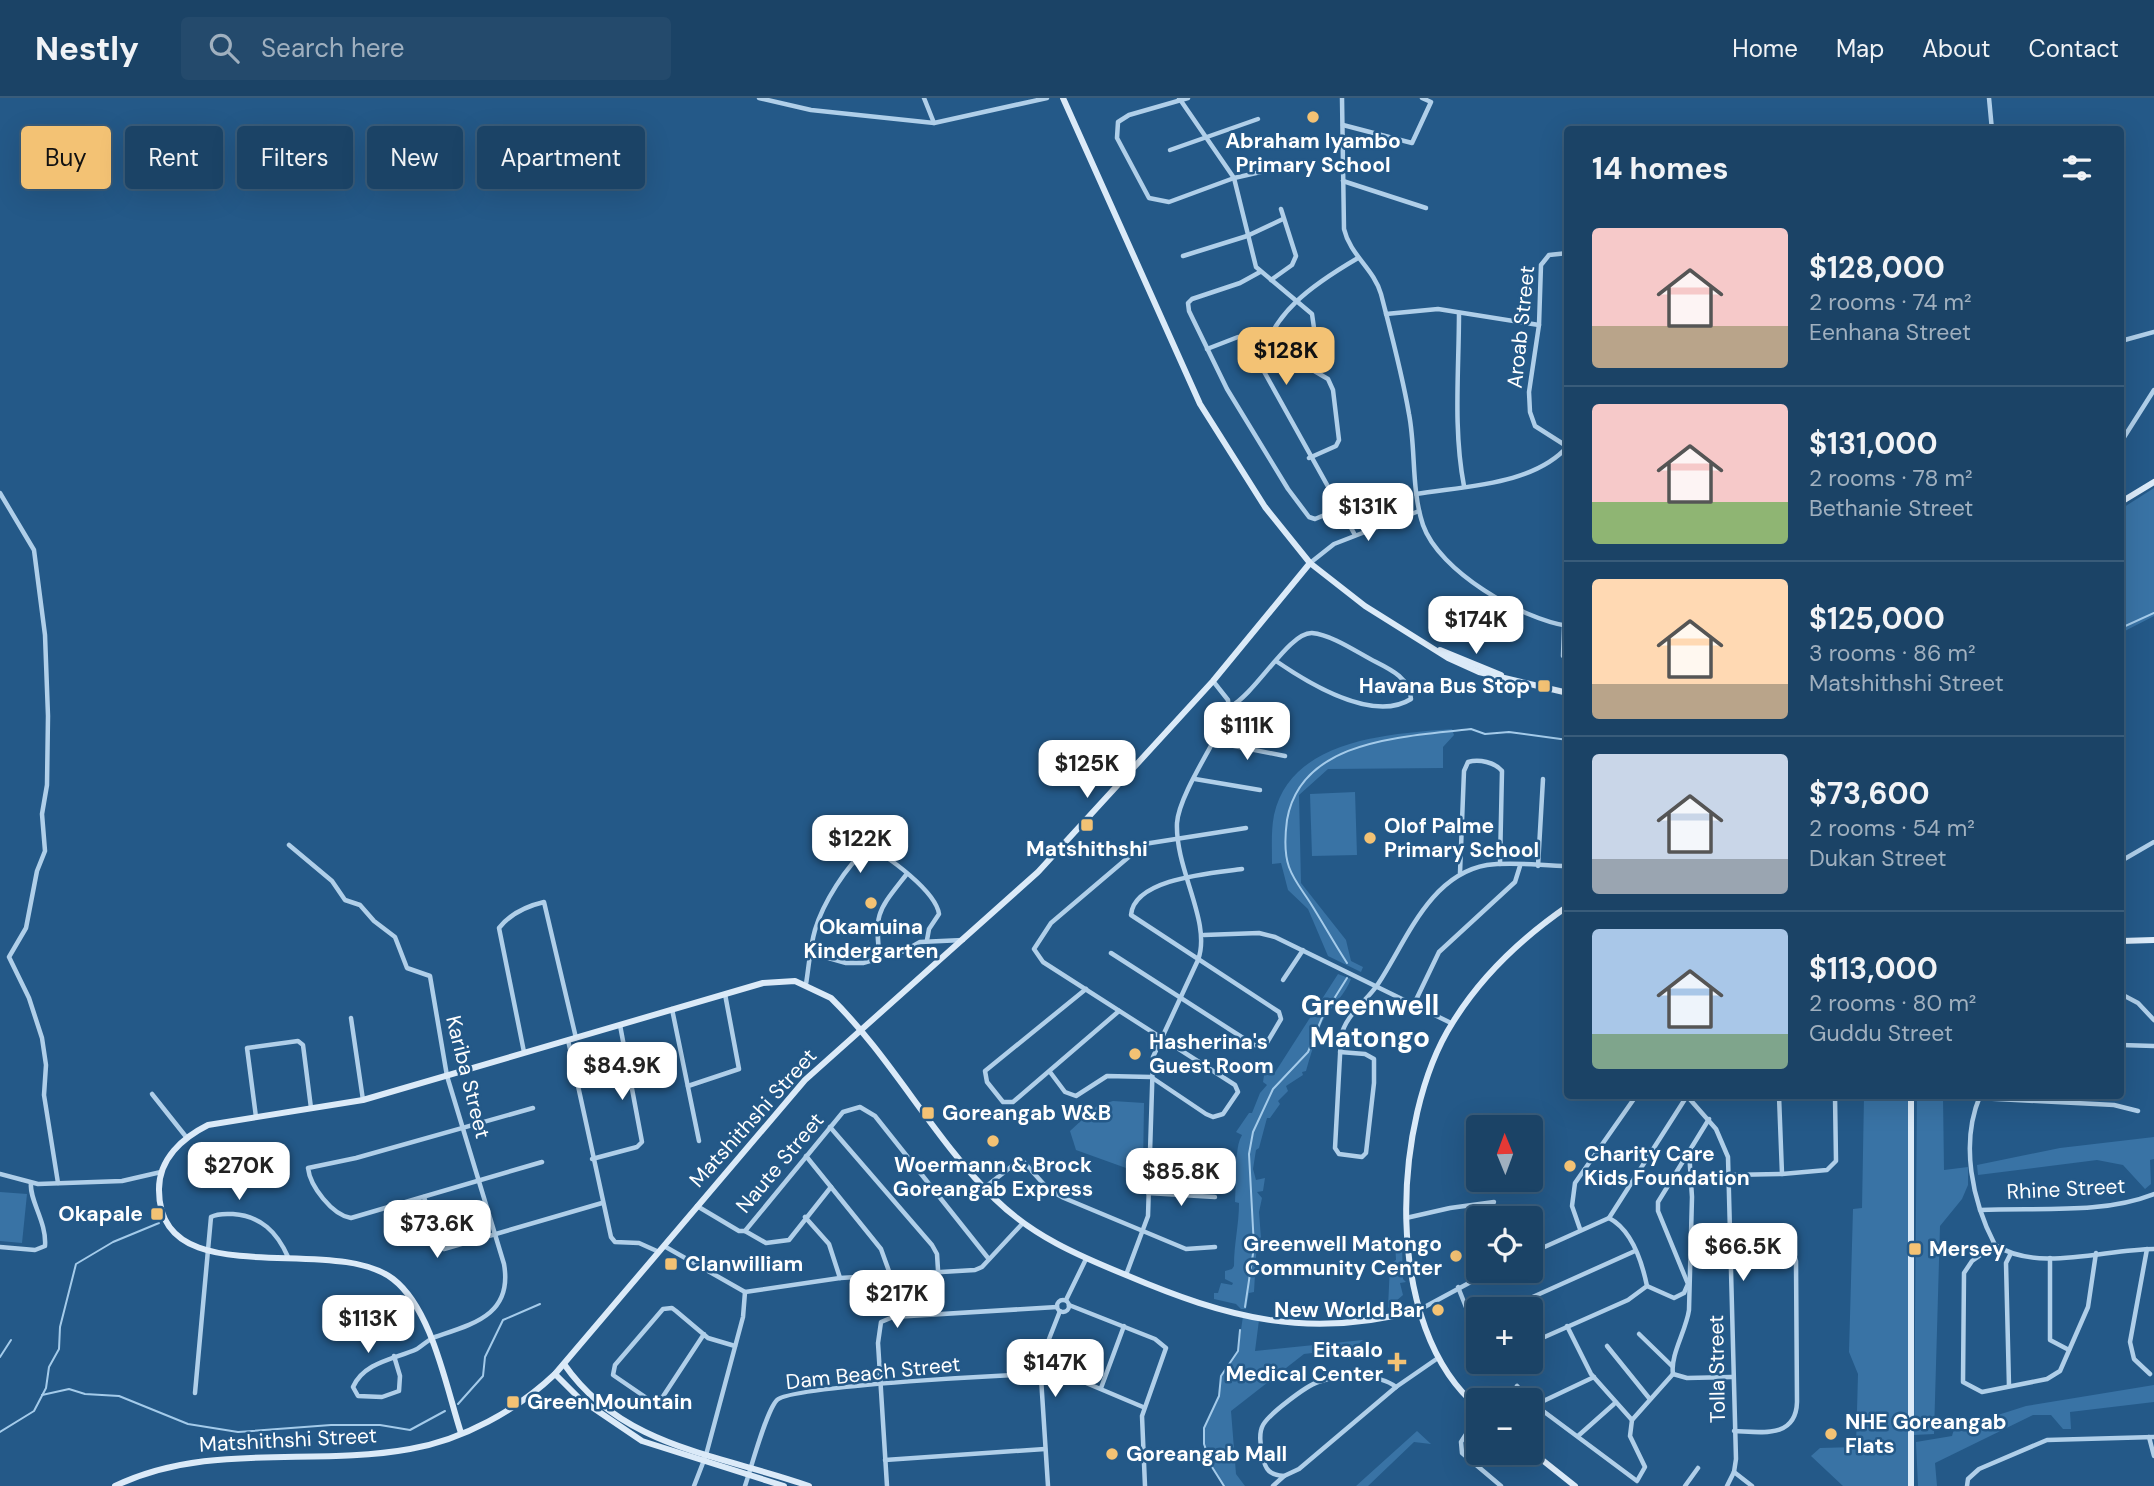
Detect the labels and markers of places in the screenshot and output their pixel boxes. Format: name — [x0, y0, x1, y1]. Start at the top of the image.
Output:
marker: Abraham Iyambo Primary School — [1305, 109, 1321, 125]
place label: Abraham Iyambo Primary School — [1225, 127, 1401, 179]
pin: $128K — [1237, 328, 1335, 387]
pin: $131K — [1319, 484, 1417, 543]
pin: $174K — [1427, 596, 1525, 656]
place label: Havana Bus Stop — [1359, 672, 1530, 700]
marker: Havana Bus Stop — [1536, 678, 1552, 694]
pin: $111K — [1198, 702, 1296, 762]
pin: $125K — [1038, 740, 1136, 800]
place label: Olof Palme Primary School — [1384, 812, 1539, 864]
pin: $122K — [811, 816, 909, 875]
marker: Matshithshi — [1079, 817, 1095, 833]
marker: Olof Palme Primary School — [1362, 830, 1378, 846]
place label: Matshithshi — [1026, 835, 1148, 863]
marker: Okamuina Kindergarten — [863, 895, 879, 911]
place label: Okamuina Kindergarten — [804, 913, 939, 965]
place label: Hasherina's Guest Room — [1149, 1028, 1274, 1080]
pin: $84.9K — [565, 1042, 679, 1102]
marker: Hasherina's Guest Room — [1127, 1046, 1143, 1062]
place label: Goreangab W&B — [942, 1099, 1111, 1127]
marker: Goreangab W&B — [920, 1105, 936, 1121]
marker: Woermann & Brock Goreangab Express — [985, 1133, 1001, 1149]
place label: Charity Care Kids Foundation — [1584, 1140, 1750, 1192]
pin: $270K — [190, 1142, 288, 1202]
pin: $85.8K — [1124, 1148, 1238, 1208]
place label: Woermann & Brock Goreangab Express — [893, 1151, 1093, 1203]
marker: Charity Care Kids Foundation — [1562, 1158, 1578, 1174]
place label: Okapale — [58, 1200, 143, 1228]
pin: $73.6K — [380, 1200, 494, 1260]
marker: Okapale — [149, 1206, 165, 1222]
pin: $66.5K — [1686, 1224, 1800, 1283]
place label: Greenwell Matongo Community Center — [1243, 1230, 1442, 1282]
place label: Mersey — [1929, 1235, 2005, 1263]
marker: Mersey — [1907, 1241, 1923, 1257]
marker: Greenwell Matongo Community Center — [1448, 1248, 1464, 1264]
place label: Clanwilliam — [685, 1250, 803, 1278]
marker: Clanwilliam — [663, 1256, 679, 1272]
pin: $217K — [848, 1270, 946, 1330]
pin: $113K — [319, 1296, 417, 1355]
place label: New World Bar — [1274, 1296, 1424, 1324]
marker: New World Bar — [1430, 1302, 1446, 1318]
place label: Eitaalo Medical Center — [1225, 1336, 1383, 1388]
pin: $147K — [1006, 1340, 1104, 1399]
marker: Eitaalo Medical Center — [1389, 1354, 1405, 1370]
place label: Green Mountain — [527, 1388, 692, 1416]
marker: Green Mountain — [505, 1394, 521, 1410]
place label: NHE Goreangab Flats — [1845, 1408, 2007, 1460]
marker: NHE Goreangab Flats — [1823, 1426, 1839, 1442]
place label: Goreangab Mall — [1126, 1440, 1287, 1468]
marker: Goreangab Mall — [1104, 1446, 1120, 1462]

